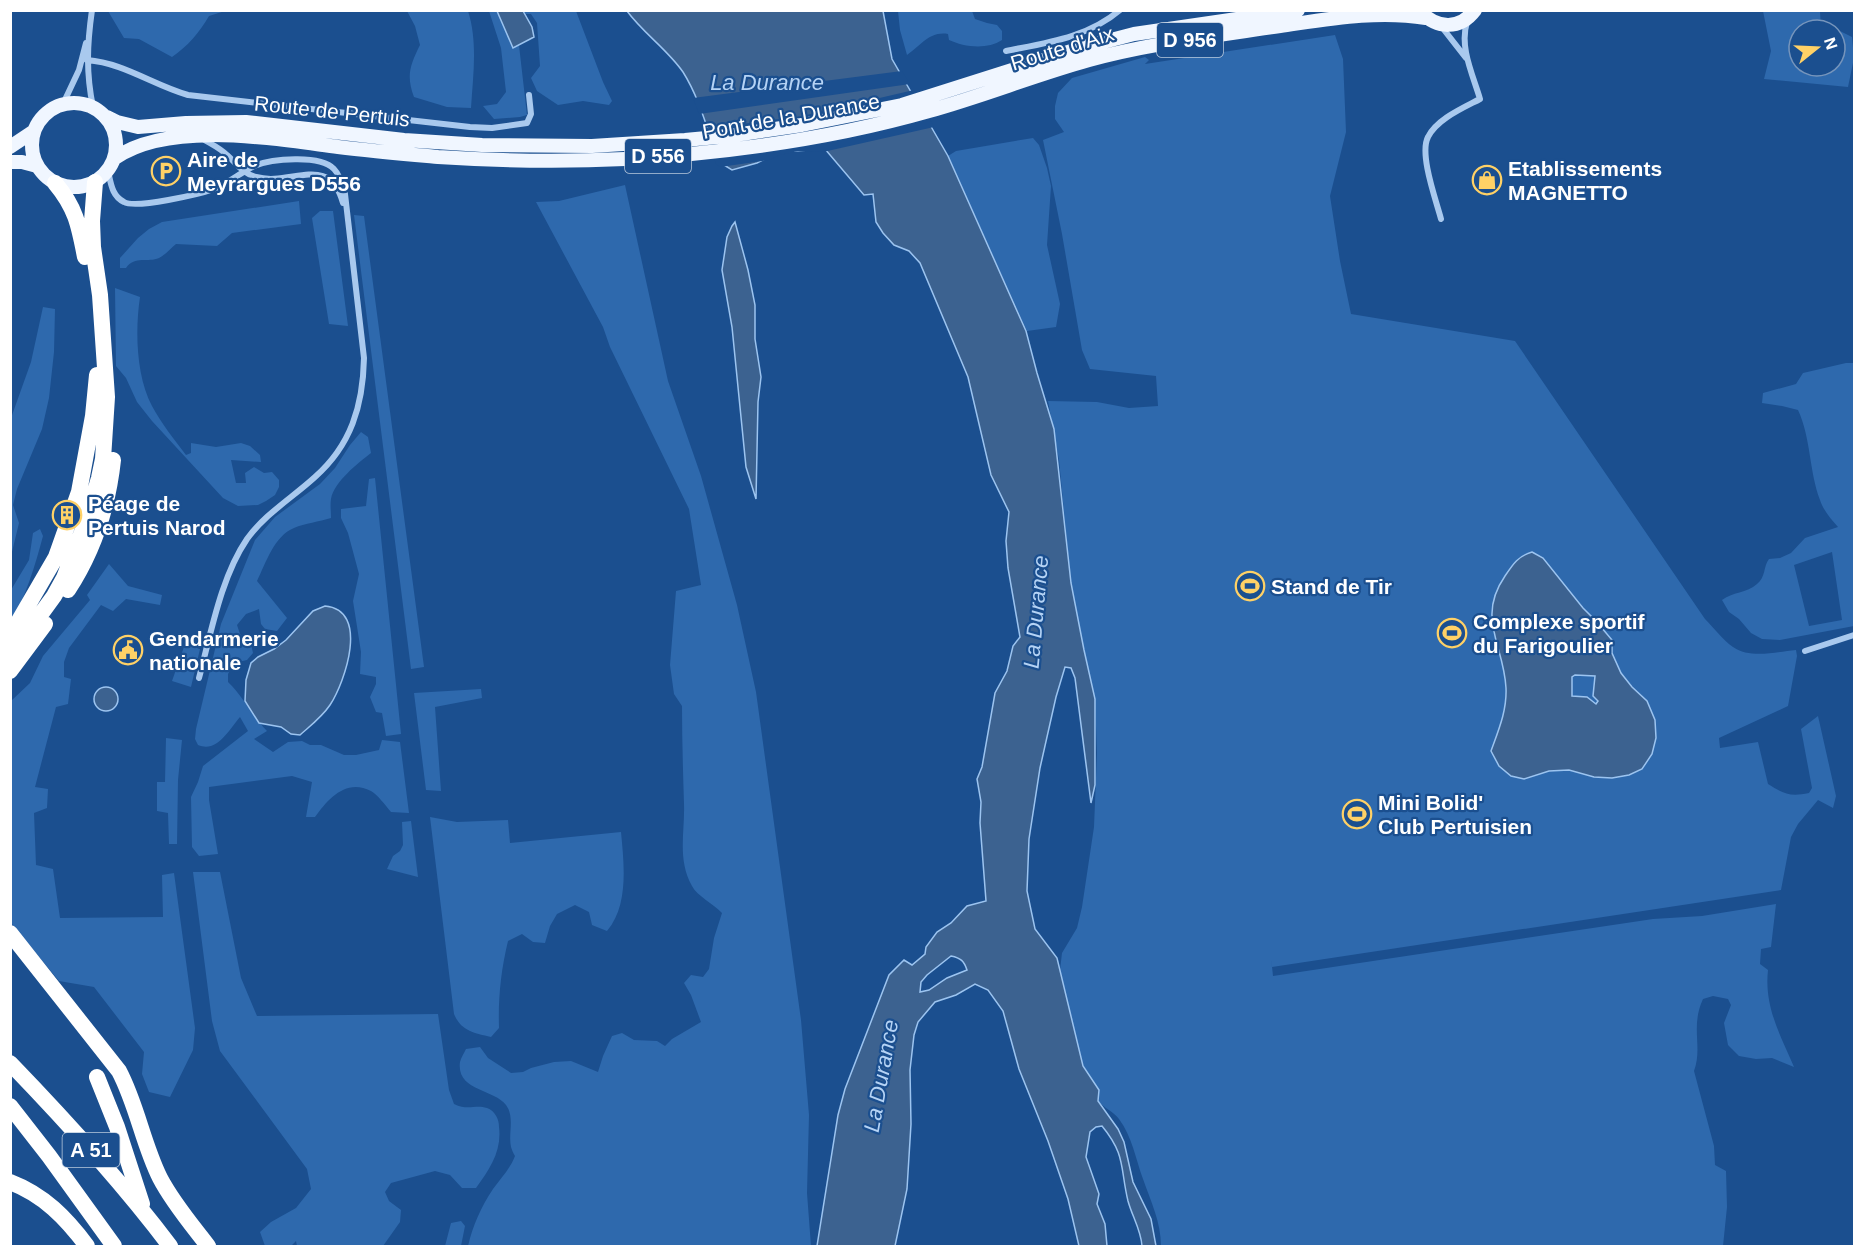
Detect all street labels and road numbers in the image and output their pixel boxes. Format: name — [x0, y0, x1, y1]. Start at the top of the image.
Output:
street label: Route d'Aix — [1008, 21, 1117, 75]
road number: D 956 — [1157, 23, 1223, 57]
street label: Pont de la Durance — [700, 89, 882, 143]
street label: Route de Pertuis — [253, 91, 411, 131]
road number: D 556 — [625, 139, 691, 173]
road number: A 51 — [62, 1133, 119, 1167]

